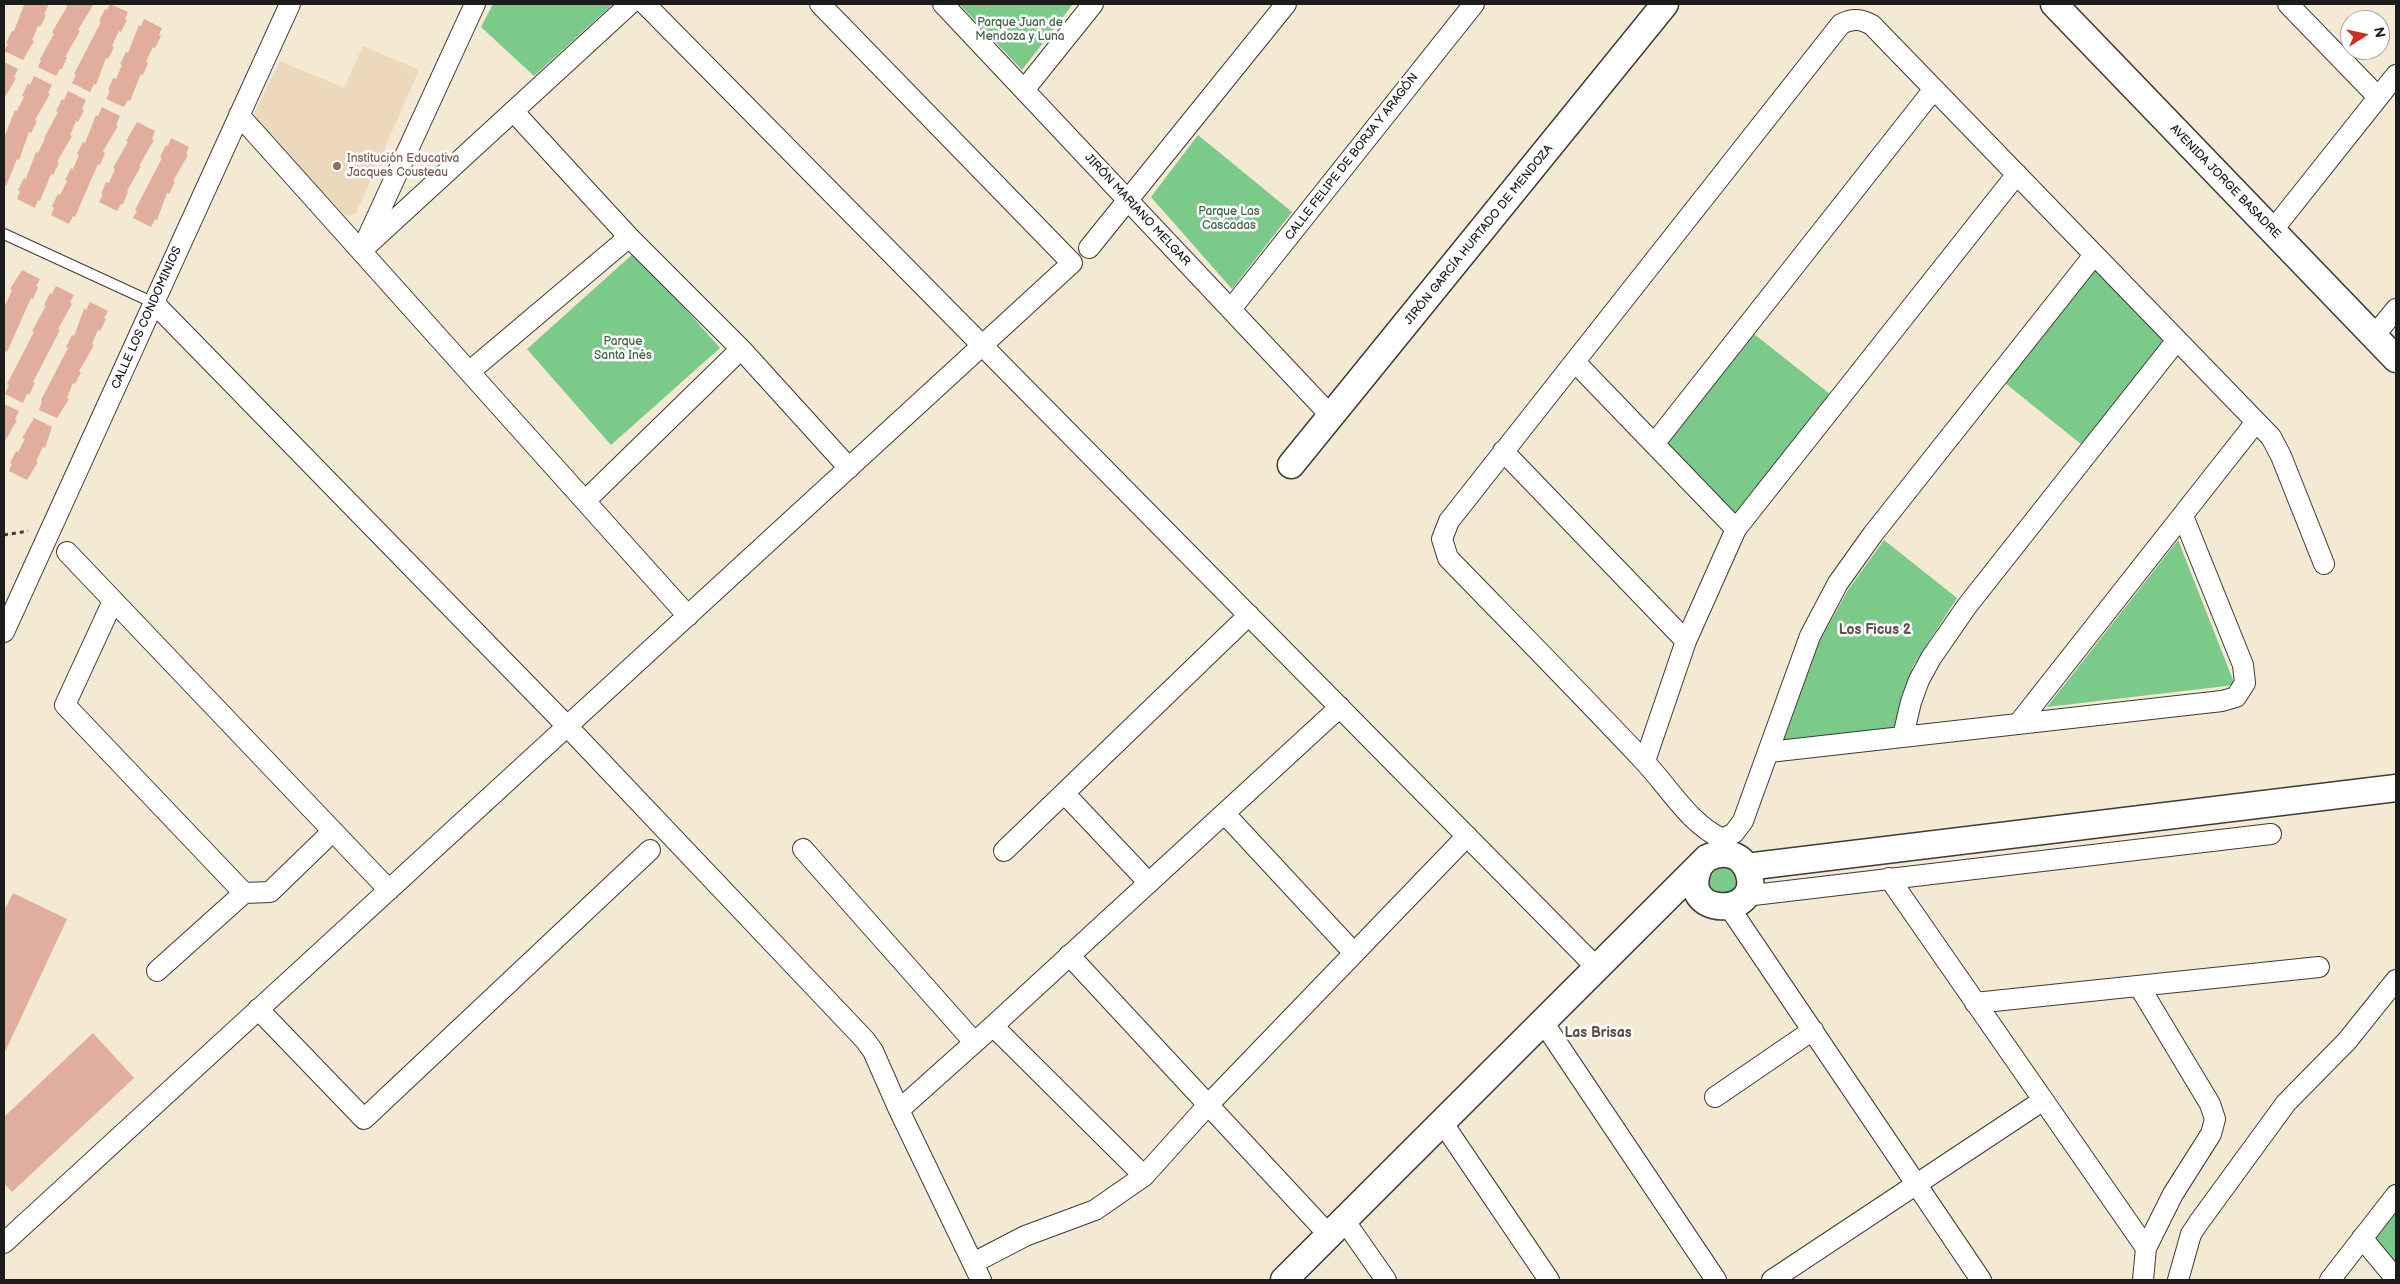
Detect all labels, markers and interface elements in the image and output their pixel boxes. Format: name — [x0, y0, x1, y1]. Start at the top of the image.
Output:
north arrow — [2340, 10, 2390, 60]
park label: Parque Juan de Mendoza y Luna — [975, 16, 1065, 44]
text: N — [2370, 26, 2389, 39]
street label: CALLE FELIPE DE BORJA Y ARAGÓN — [1282, 71, 1422, 243]
street label: AVENIDA JORGE BASADRE — [2167, 122, 2283, 242]
street label: JIRÓN GARCÍA HURTADO DE MENDOZA — [1402, 142, 1556, 328]
street label: JIRÓN MARIANO MELGAR — [1081, 151, 1193, 269]
place label: Institución Educativa Jacques Cousteau — [347, 152, 459, 180]
marker: Institución Educativa Jacques Cousteau — [331, 160, 343, 172]
park label: Parque Las Cascadas — [1198, 205, 1260, 233]
street label: CALLE LOS CONDOMINIOS — [109, 244, 185, 392]
park label: Parque Santa Inés — [594, 335, 652, 363]
district label: Los Ficus 2 — [1839, 622, 1911, 638]
district label: Las Brisas — [1564, 1025, 1632, 1041]

